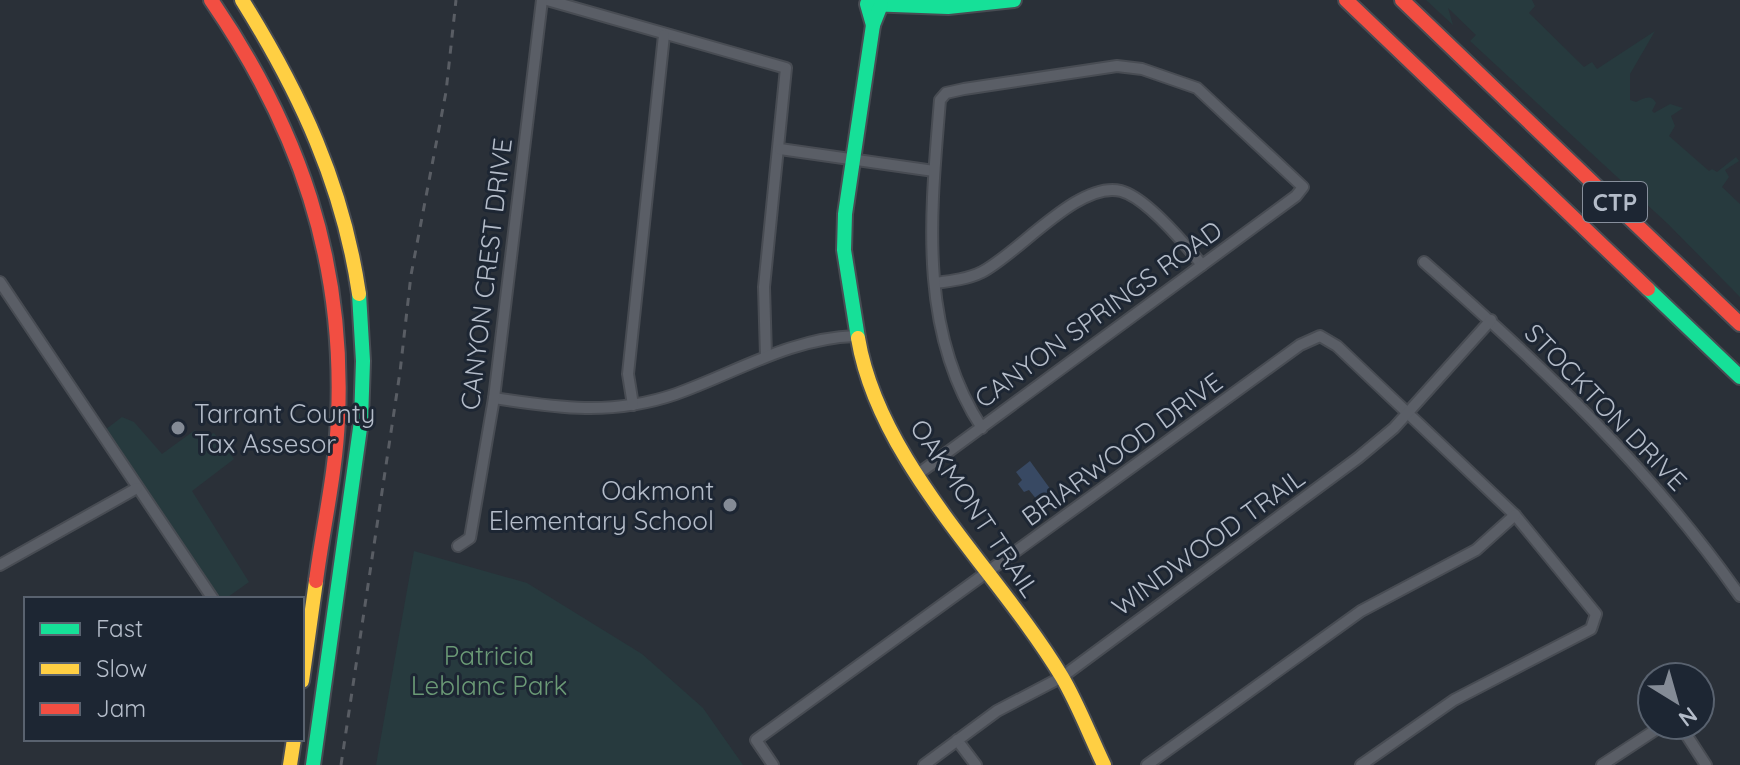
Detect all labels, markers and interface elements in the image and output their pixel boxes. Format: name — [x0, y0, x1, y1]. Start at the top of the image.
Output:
street label: CANYON CREST DRIVE — [453, 136, 519, 412]
road number: CTP — [1583, 182, 1647, 222]
street label: CANYON SPRINGS ROAD — [968, 213, 1228, 415]
street label: STOCKTON DRIVE — [1518, 316, 1694, 498]
street label: BRIARWOOD DRIVE — [1015, 365, 1229, 533]
place label: Tarrant County Tax Assesor — [194, 397, 375, 460]
street label: OAKMONT TRAIL — [903, 413, 1047, 603]
marker: Tarrant County Tax Assesor — [169, 419, 187, 437]
street label: WINDWOOD TRAIL — [1105, 461, 1311, 623]
place label: Oakmont Elementary School — [489, 474, 714, 537]
marker: Oakmont Elementary School — [721, 496, 739, 514]
legend — [24, 597, 304, 741]
text: Fast — [96, 613, 143, 643]
park label: Patricia Leblanc Park — [411, 639, 567, 702]
text: Slow — [96, 653, 147, 683]
north arrow — [1636, 661, 1716, 741]
text: Jam — [96, 693, 146, 723]
text: N — [1673, 701, 1703, 733]

